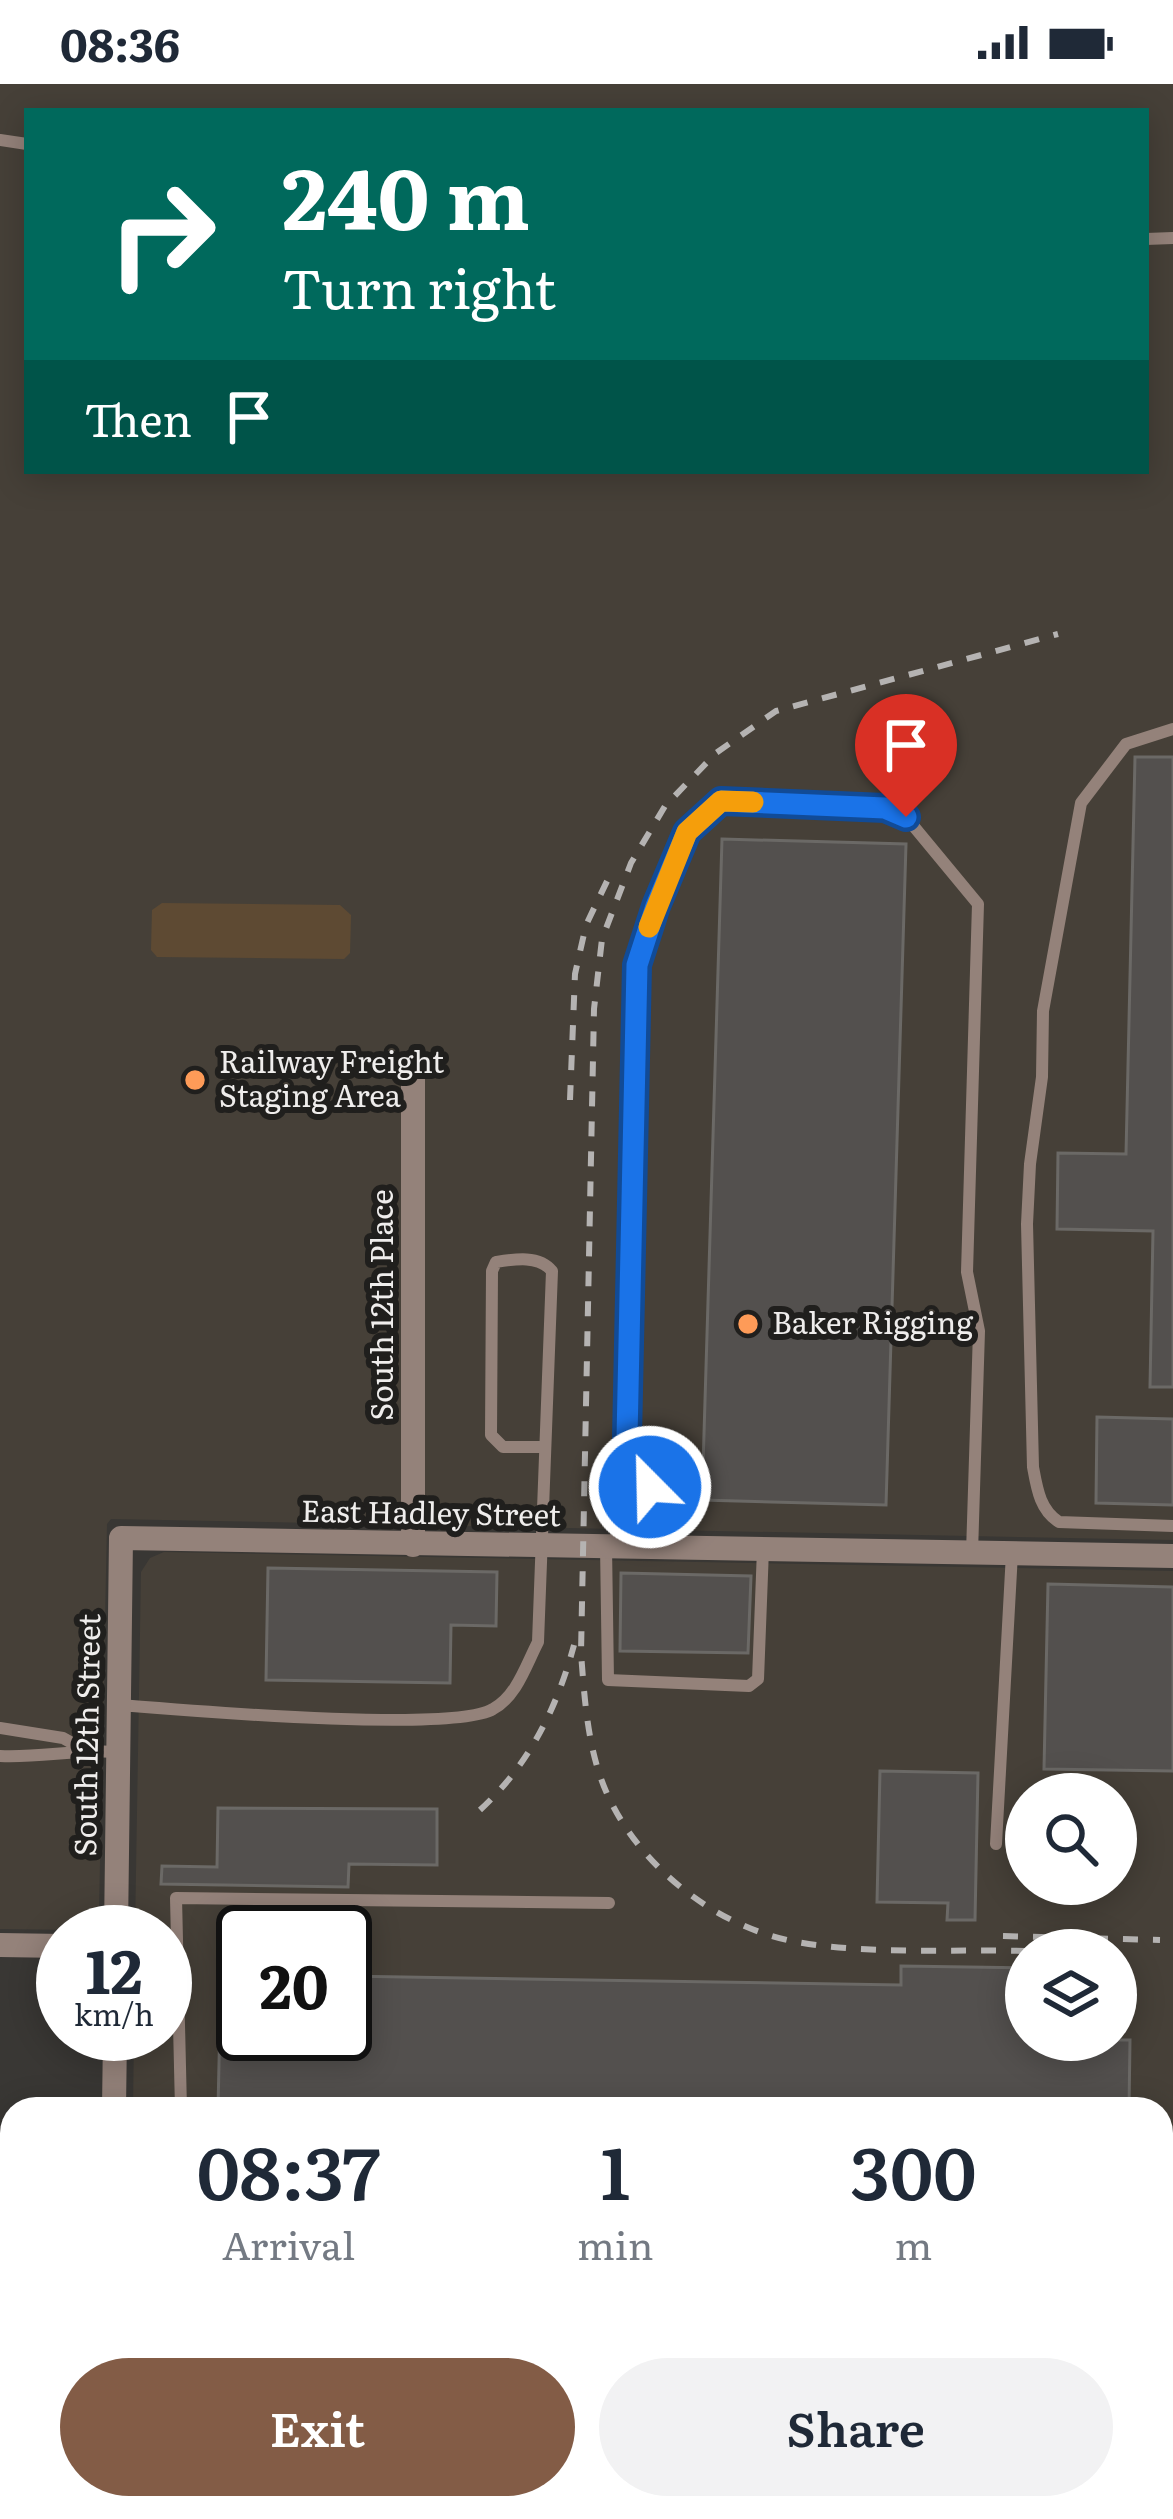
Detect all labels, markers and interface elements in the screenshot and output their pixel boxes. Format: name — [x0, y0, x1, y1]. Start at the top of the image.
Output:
text: 08:36 — [60, 9, 180, 76]
text: 240 m — [282, 131, 530, 256]
icon: right — [84, 156, 240, 312]
text: Turn right — [282, 245, 556, 326]
text: Then — [84, 384, 192, 451]
icon: arrive — [216, 384, 282, 450]
pin — [855, 694, 957, 817]
icon: arrive — [873, 712, 939, 778]
place label: Railway Freight Staging Area — [219, 1038, 444, 1116]
marker: Railway Freight Staging Area — [182, 1067, 208, 1093]
street label: South 12th Place — [358, 1189, 402, 1421]
place label: Baker Rigging — [772, 1299, 973, 1343]
marker: Baker Rigging — [735, 1311, 761, 1337]
position arrow — [587, 1424, 713, 1550]
street label: East Hadley Street — [301, 1487, 561, 1535]
street label: South 12th Street — [61, 1613, 109, 1857]
map controls — [1005, 1773, 1137, 2061]
button: search — [1005, 1773, 1137, 1905]
speed limit sign: 20 — [216, 1905, 372, 2061]
text: 12 — [85, 1923, 143, 2012]
button: layers — [1005, 1929, 1137, 2061]
text: km/h — [74, 1991, 154, 2035]
text: 08:37 — [197, 2115, 380, 2222]
text: 1 — [601, 2115, 630, 2222]
text: 300 — [850, 2115, 976, 2222]
text: Arrival — [222, 2214, 355, 2272]
text: min — [577, 2214, 654, 2272]
text: m — [894, 2214, 932, 2272]
button: Exit — [60, 2358, 575, 2496]
button: Share — [599, 2358, 1113, 2496]

